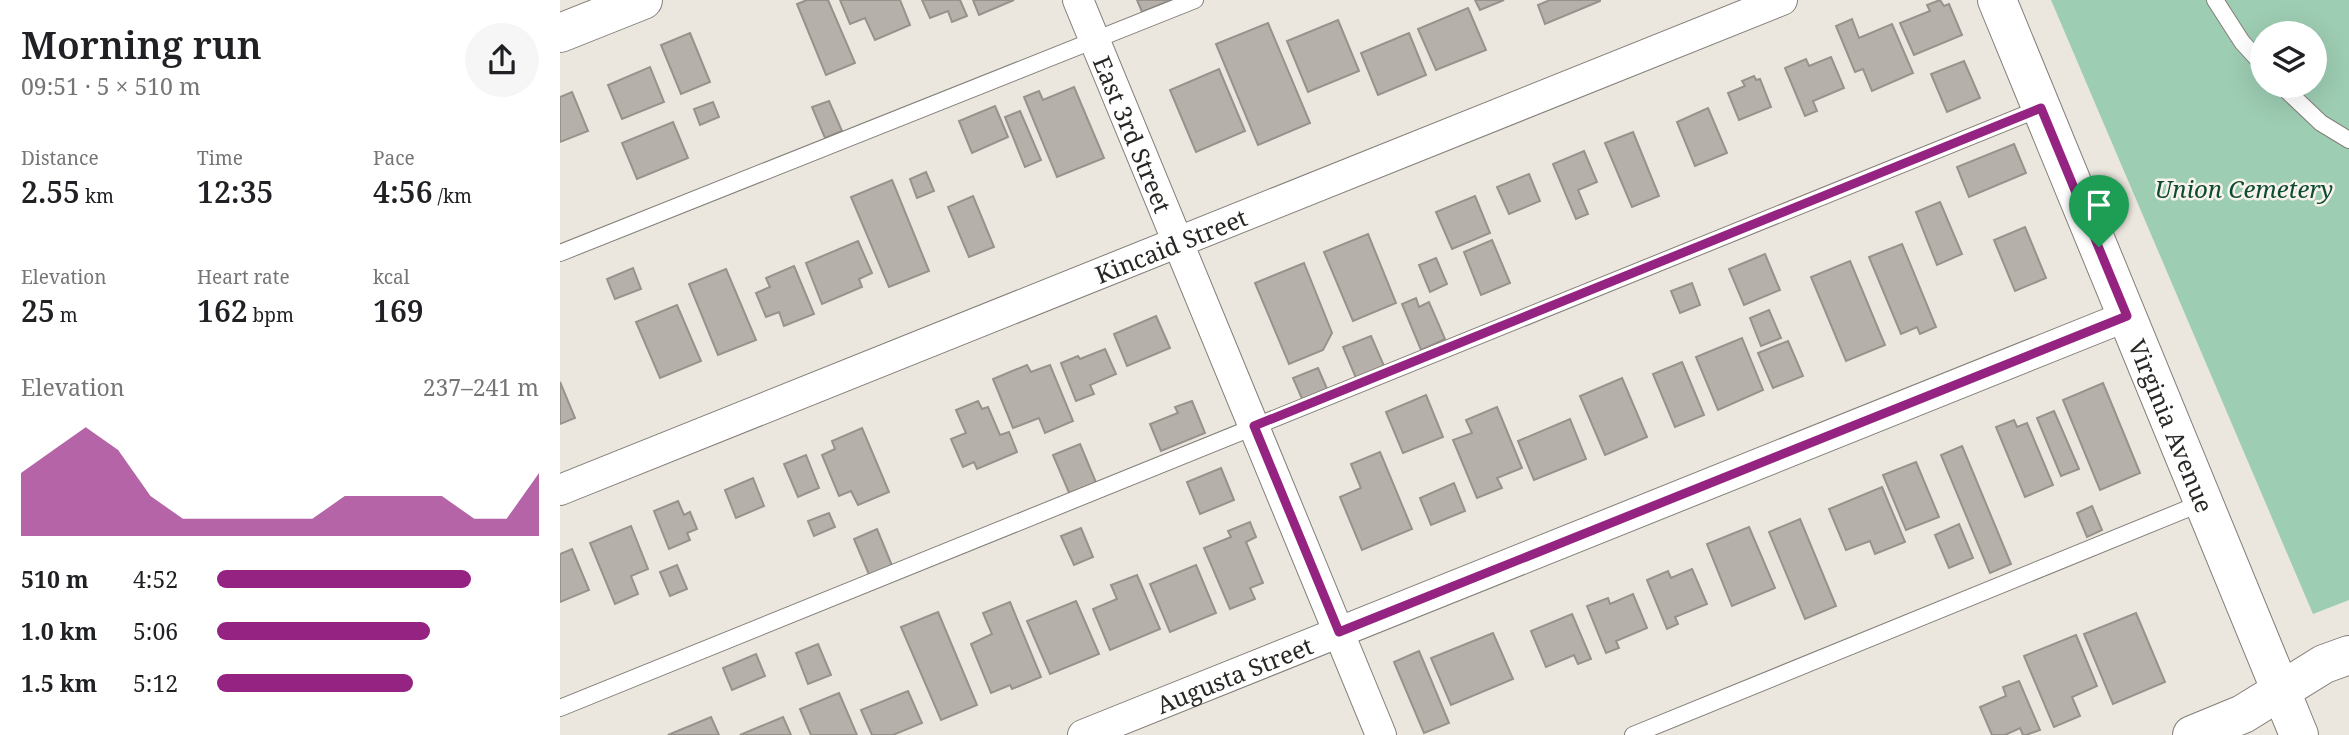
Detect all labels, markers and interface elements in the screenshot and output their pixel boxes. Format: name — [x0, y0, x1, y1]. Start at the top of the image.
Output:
text: Morning run — [21, 18, 262, 70]
map controls — [2250, 21, 2327, 98]
button: layers — [2250, 21, 2327, 98]
button: share — [465, 23, 539, 97]
street label: East 3rd Street — [1086, 51, 1180, 217]
text: 09:51 · 5 × 510 m — [21, 70, 201, 102]
text: Distance — [21, 145, 99, 171]
text: Time — [197, 145, 243, 171]
text: Pace — [373, 145, 415, 171]
text: 2.55 — [21, 171, 80, 212]
text: 12:35 — [197, 171, 273, 212]
text: 4:56 — [373, 171, 433, 212]
park label: Union Cemetery — [2155, 172, 2333, 205]
pin — [2069, 175, 2129, 247]
text: km — [80, 183, 114, 209]
text: /km — [433, 183, 472, 209]
icon: arrive — [2080, 186, 2118, 224]
street label: Kincaid Street — [1090, 200, 1252, 290]
text: Elevation — [21, 264, 107, 290]
text: Heart rate — [197, 264, 290, 290]
text: kcal — [373, 264, 410, 290]
text: 25 — [21, 290, 55, 331]
text: 162 — [197, 290, 248, 331]
text: 169 — [373, 290, 424, 331]
text: m — [55, 302, 78, 328]
text: bpm — [248, 302, 294, 328]
street label: Virginia Avenue — [2121, 334, 2222, 517]
text: Elevation — [21, 371, 125, 403]
text: 237–241 m — [423, 371, 539, 403]
text: 510 m — [21, 563, 89, 595]
text: 4:52 — [133, 563, 178, 595]
text: 1.0 km — [21, 615, 97, 647]
text: 5:06 — [133, 615, 178, 647]
street label: Augusta Street — [1151, 628, 1317, 720]
text: 1.5 km — [21, 667, 97, 699]
text: 5:12 — [133, 667, 178, 699]

